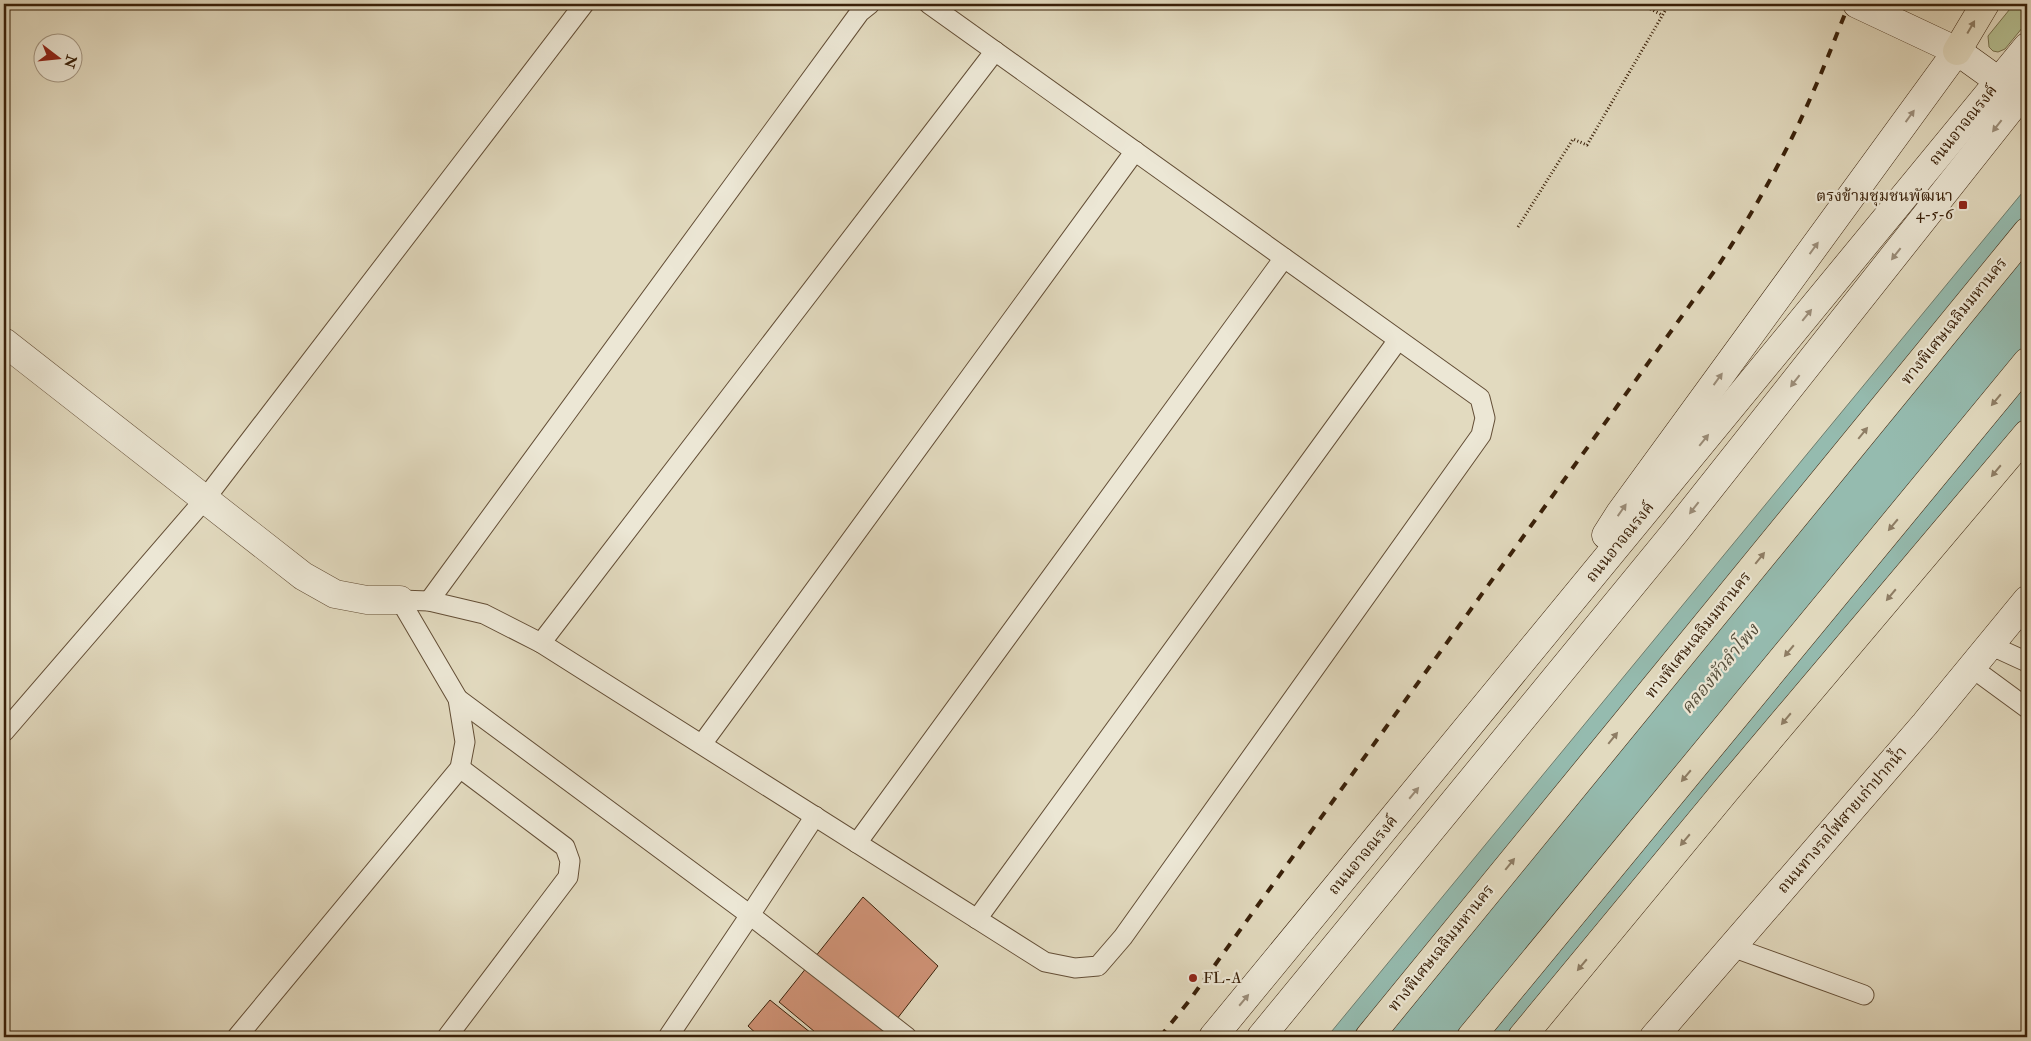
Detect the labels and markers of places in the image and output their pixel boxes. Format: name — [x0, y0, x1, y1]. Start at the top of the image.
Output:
place label: ตรงข้ามชุมชนพัฒนา 4-5-6 — [1816, 186, 1954, 224]
marker: ตรงข้ามชุมชนพัฒนา 4-5-6 — [1957, 199, 1969, 211]
place label: FL-A — [1203, 968, 1242, 988]
marker: FL-A — [1187, 972, 1199, 984]

